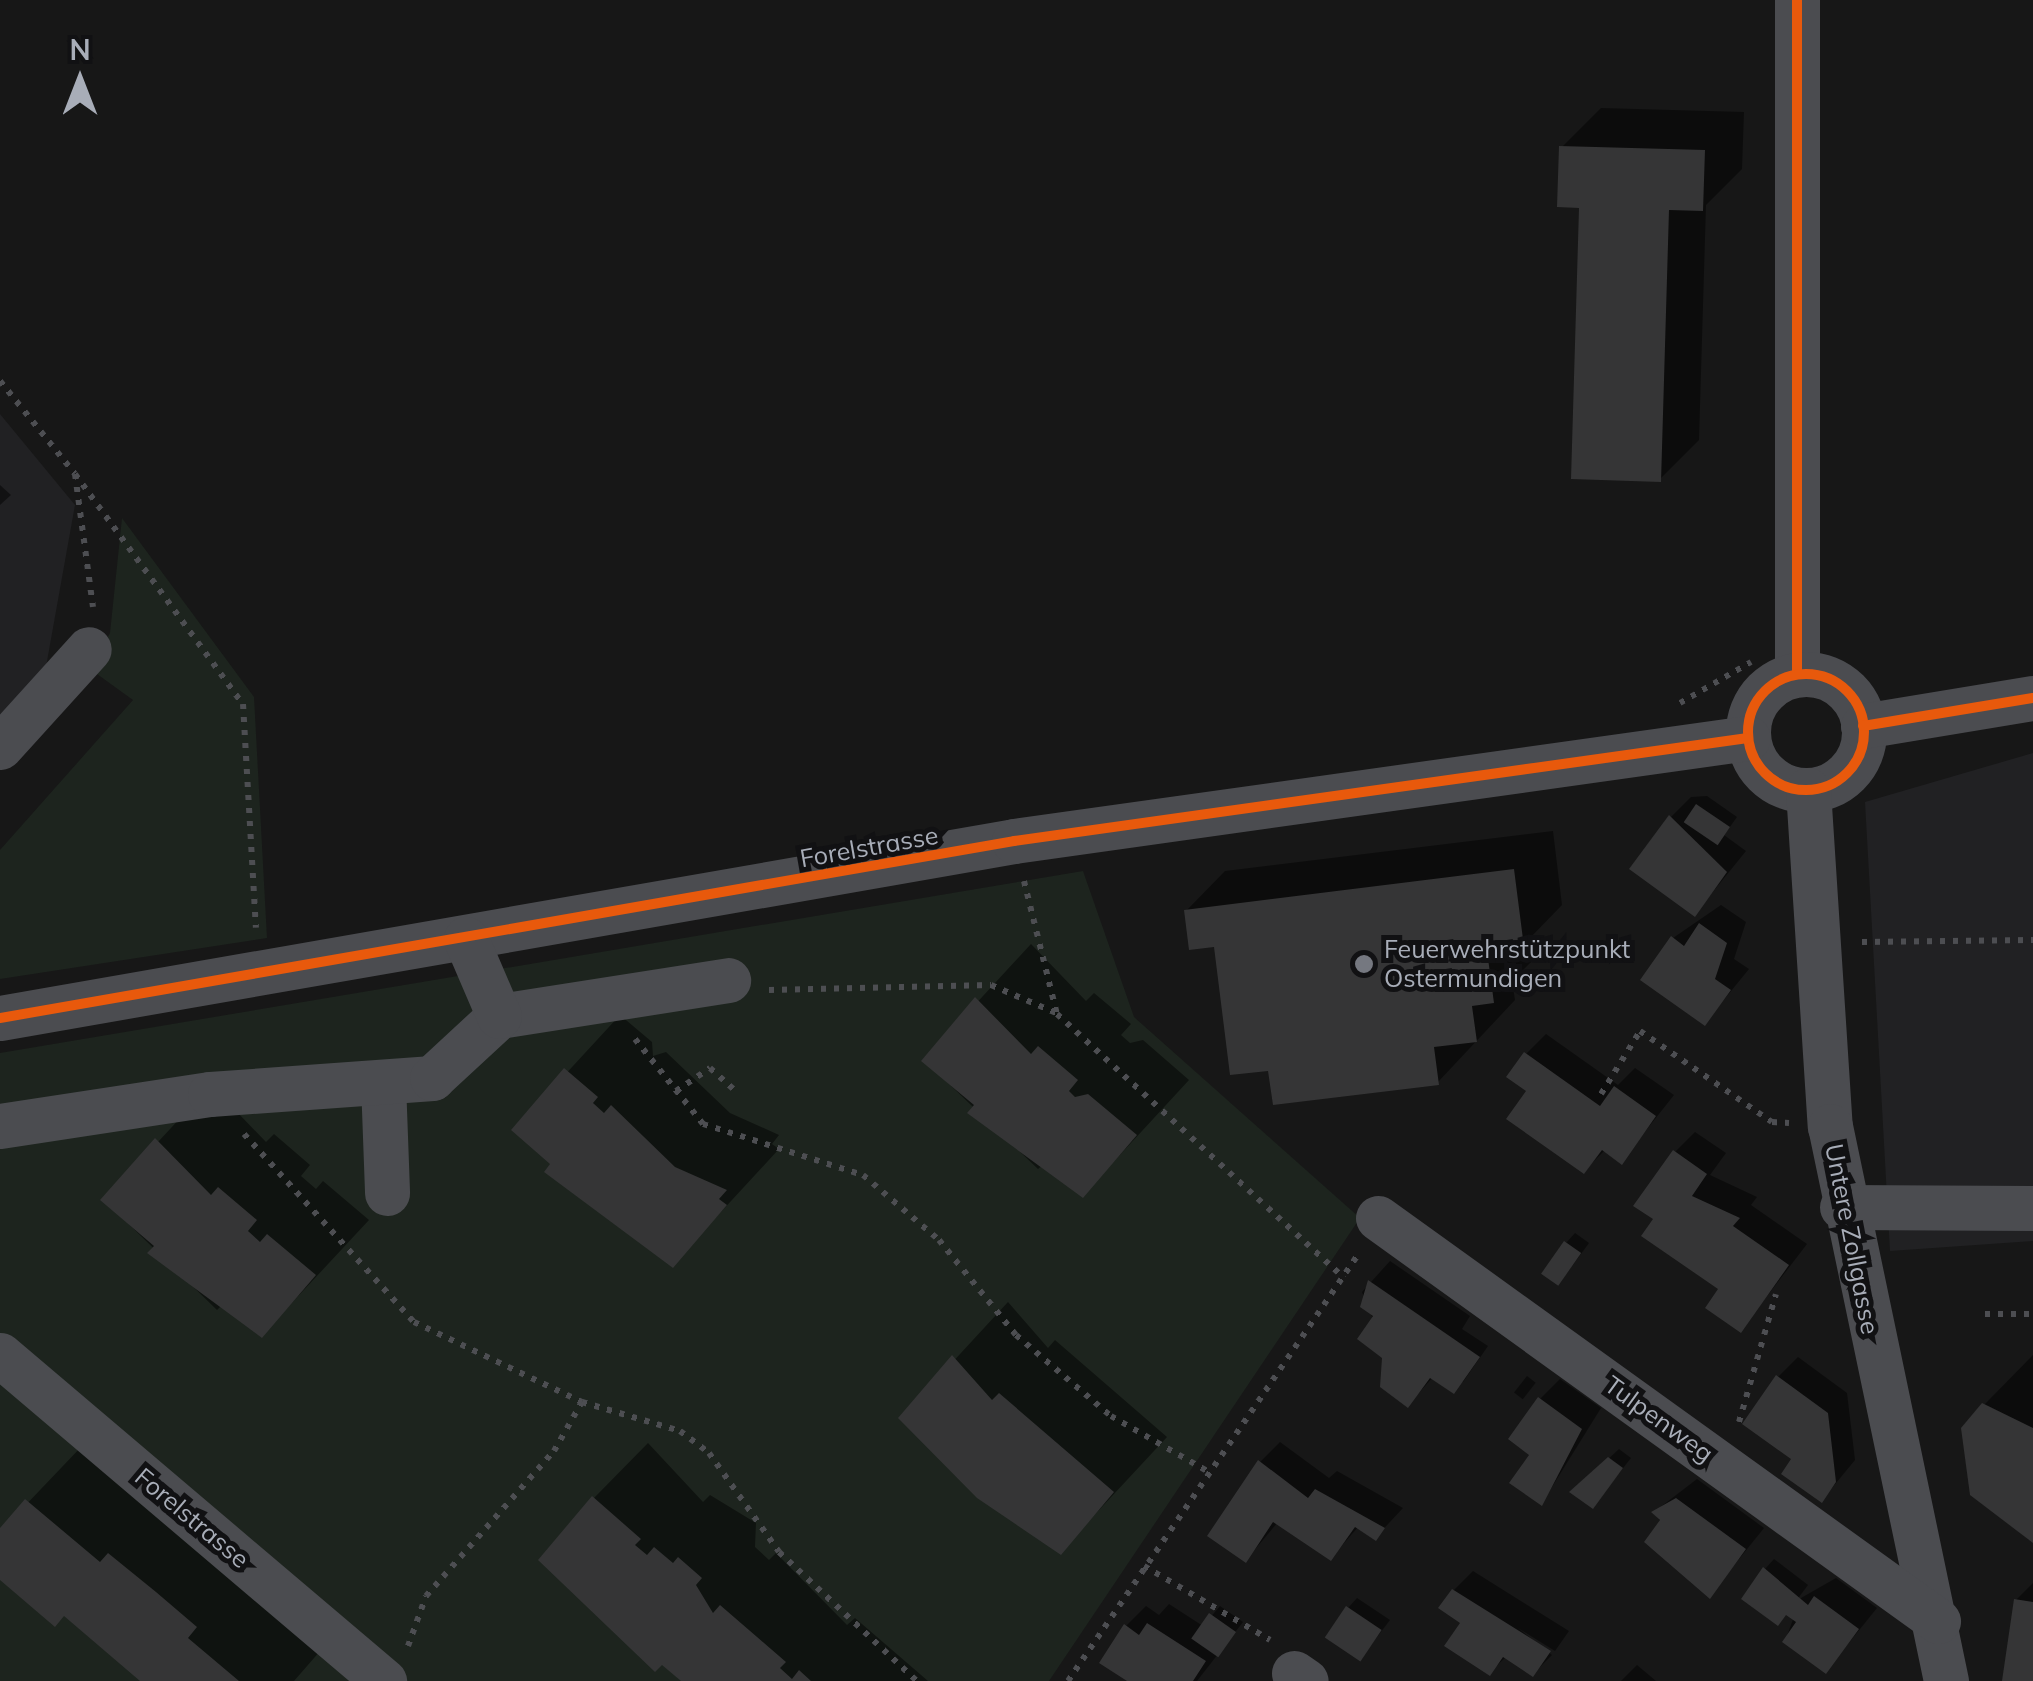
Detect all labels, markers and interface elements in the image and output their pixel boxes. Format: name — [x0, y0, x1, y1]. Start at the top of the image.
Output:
north arrow — [30, 30, 130, 130]
text: N — [69, 32, 91, 67]
street label: Forelstrasse — [798, 820, 940, 874]
place label: Feuerwehrstützpunkt Ostermundigen — [1384, 935, 1630, 994]
marker: Feuerwehrstützpunkt Ostermundigen — [1353, 953, 1375, 975]
street label: Untere Zollgasse — [1819, 1141, 1885, 1337]
street label: Tulpenweg — [1599, 1370, 1719, 1468]
street label: Forelstrasse — [129, 1462, 255, 1574]

